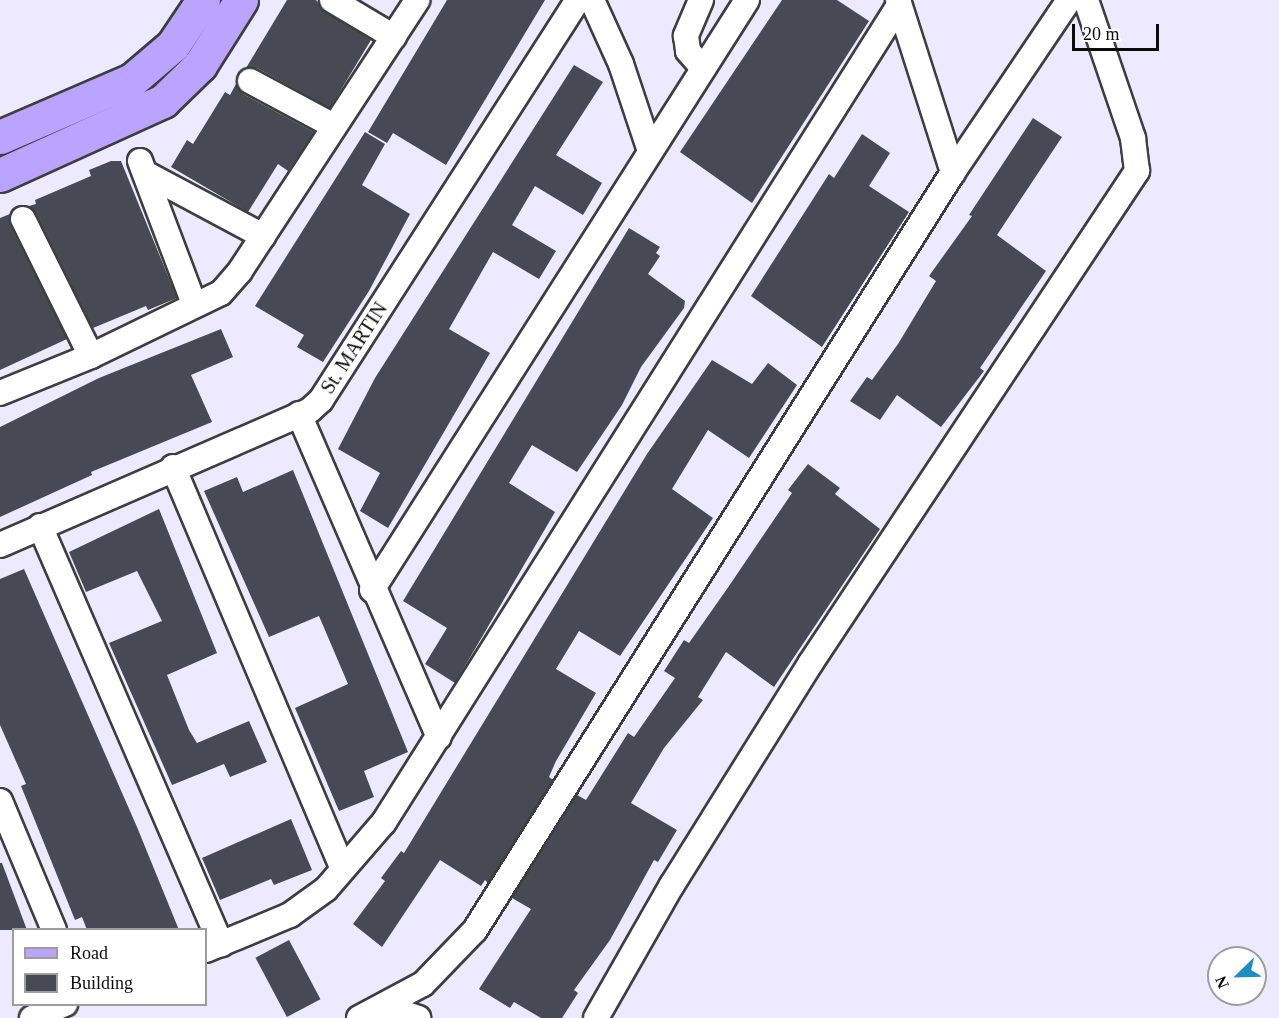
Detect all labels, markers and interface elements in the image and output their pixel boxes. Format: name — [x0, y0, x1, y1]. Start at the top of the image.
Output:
scale bar — [1075, 12, 1162, 50]
text: 20 m — [1083, 24, 1120, 44]
street label: St. MARTIN — [316, 298, 392, 398]
legend — [12, 928, 207, 1006]
text: Road — [70, 943, 108, 963]
north arrow — [1207, 946, 1267, 1006]
text: Building — [70, 973, 133, 993]
text: N — [1212, 974, 1232, 991]

